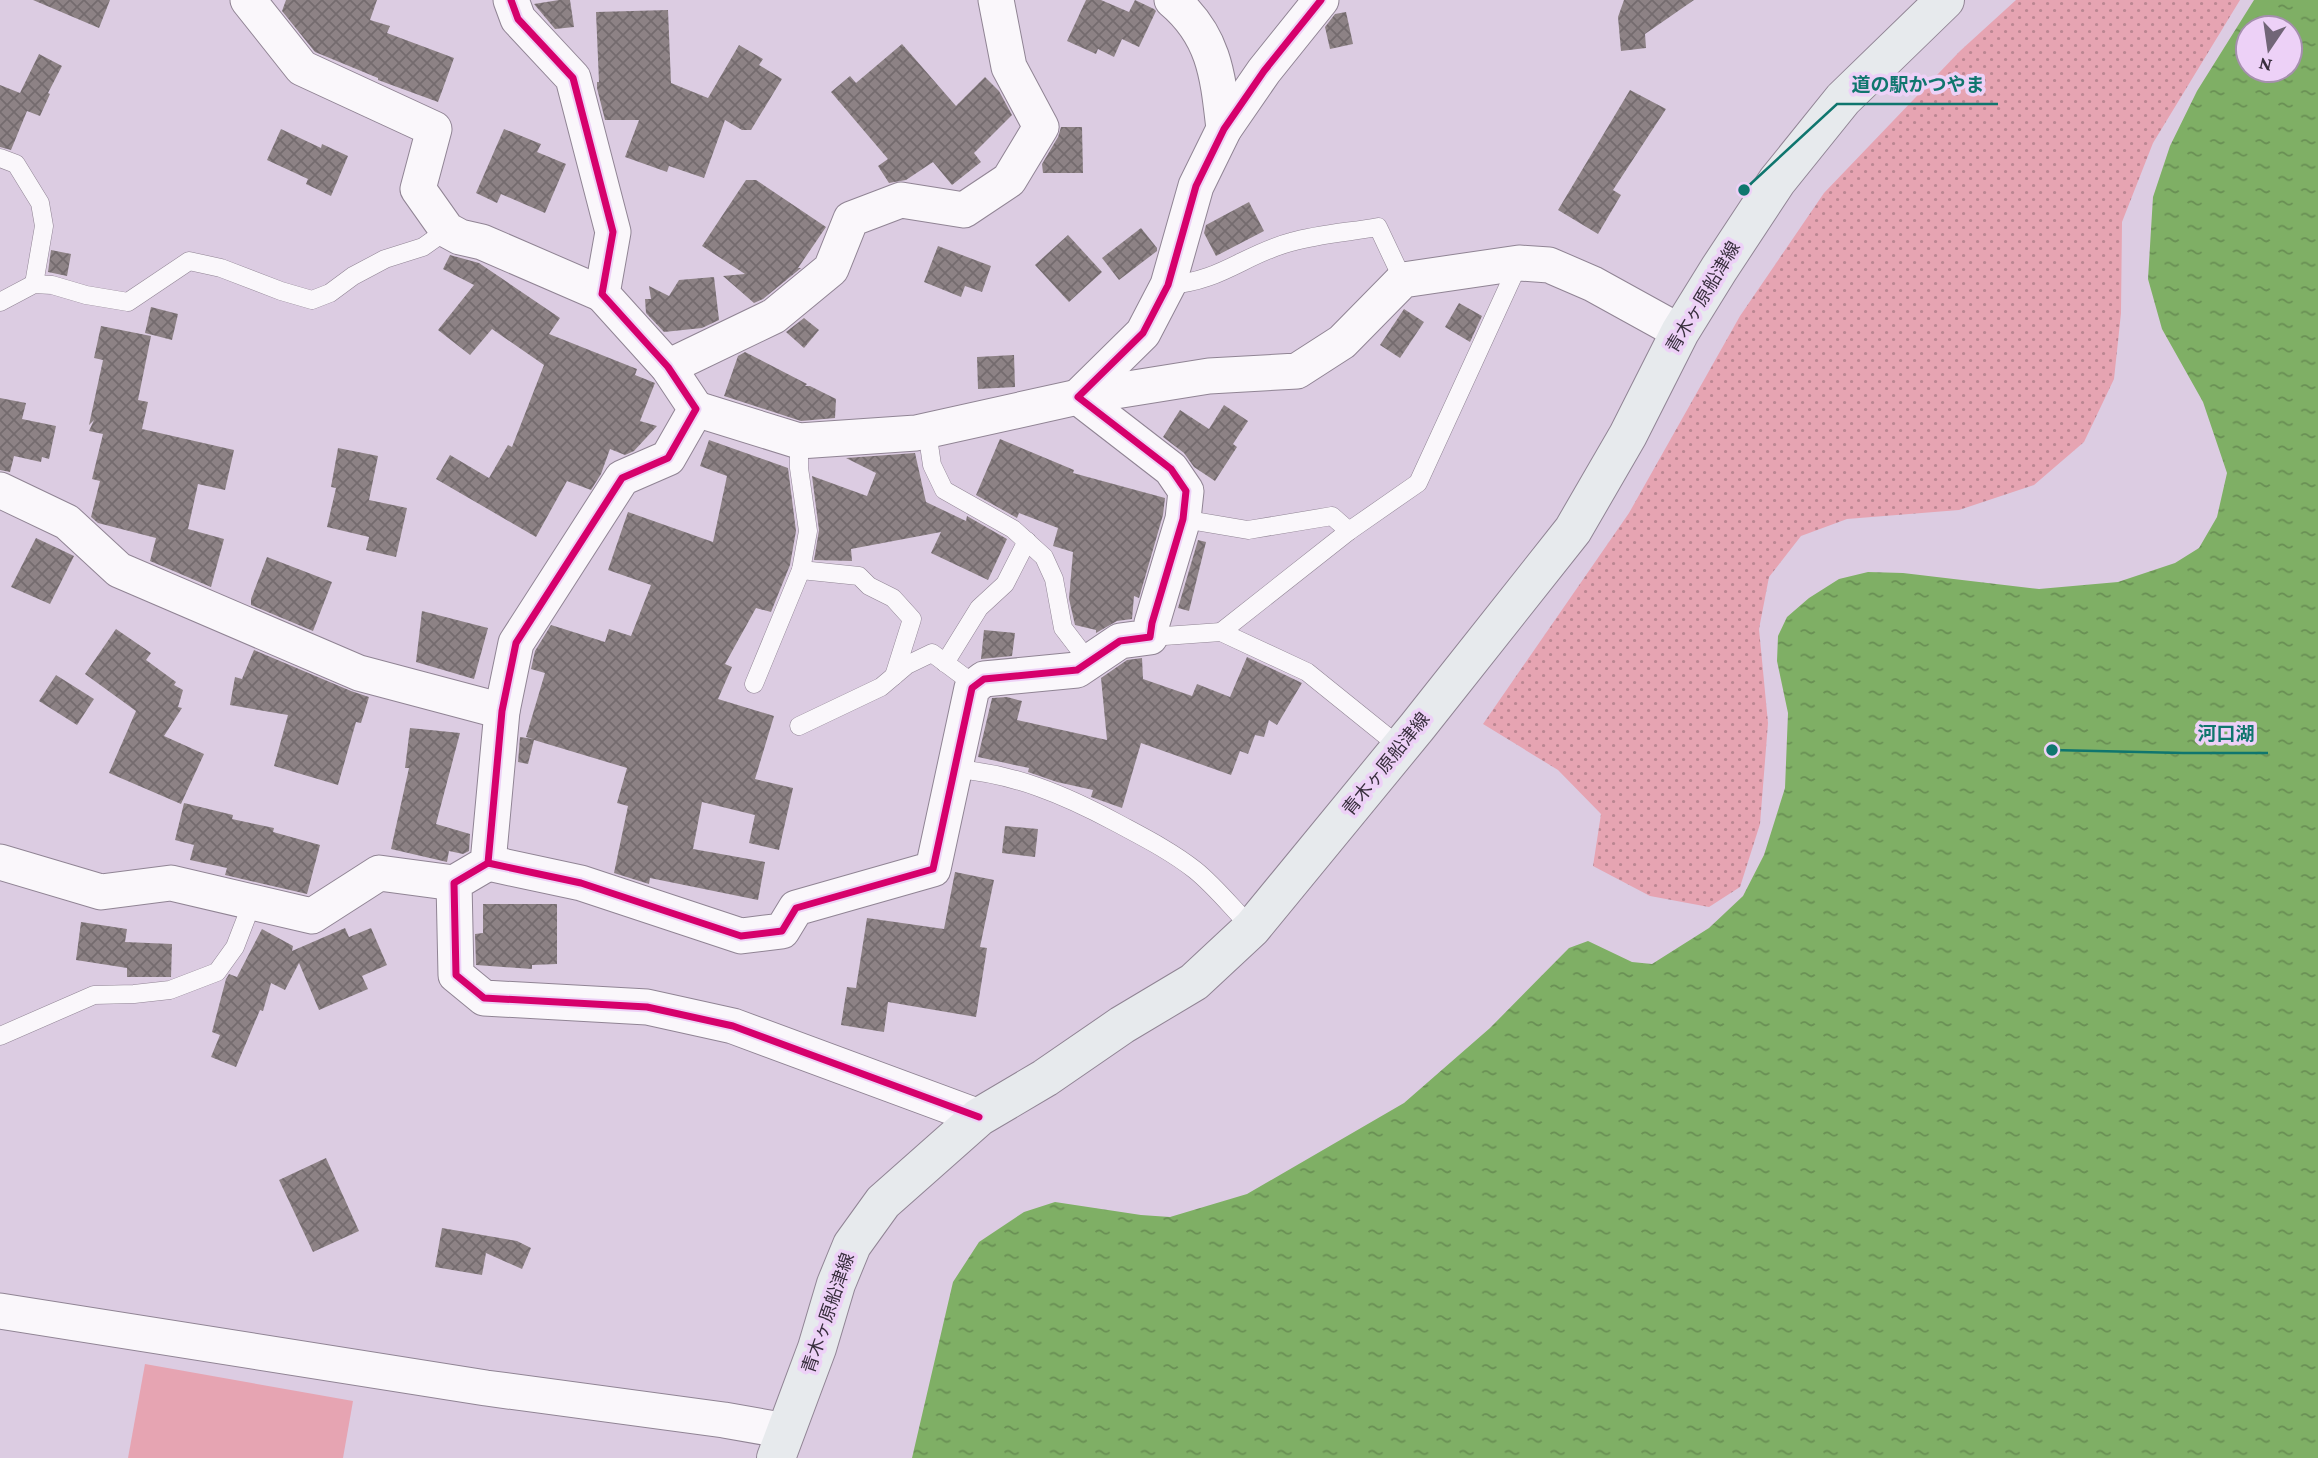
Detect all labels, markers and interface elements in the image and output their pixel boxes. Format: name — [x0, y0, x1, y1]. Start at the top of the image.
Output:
north arrow — [2234, 14, 2304, 84]
text: N — [2257, 53, 2274, 77]
callout: 道の駅かつやま — [1837, 64, 1998, 104]
text: 道の駅かつやま — [1851, 74, 1985, 95]
street label: 青木ヶ原船津線 — [1662, 238, 1744, 356]
street label: 青木ヶ原船津線 — [1339, 709, 1433, 819]
callout: 河口湖 — [2183, 713, 2268, 753]
text: 河口湖 — [2197, 723, 2255, 744]
street label: 青木ヶ原船津線 — [798, 1250, 858, 1376]

